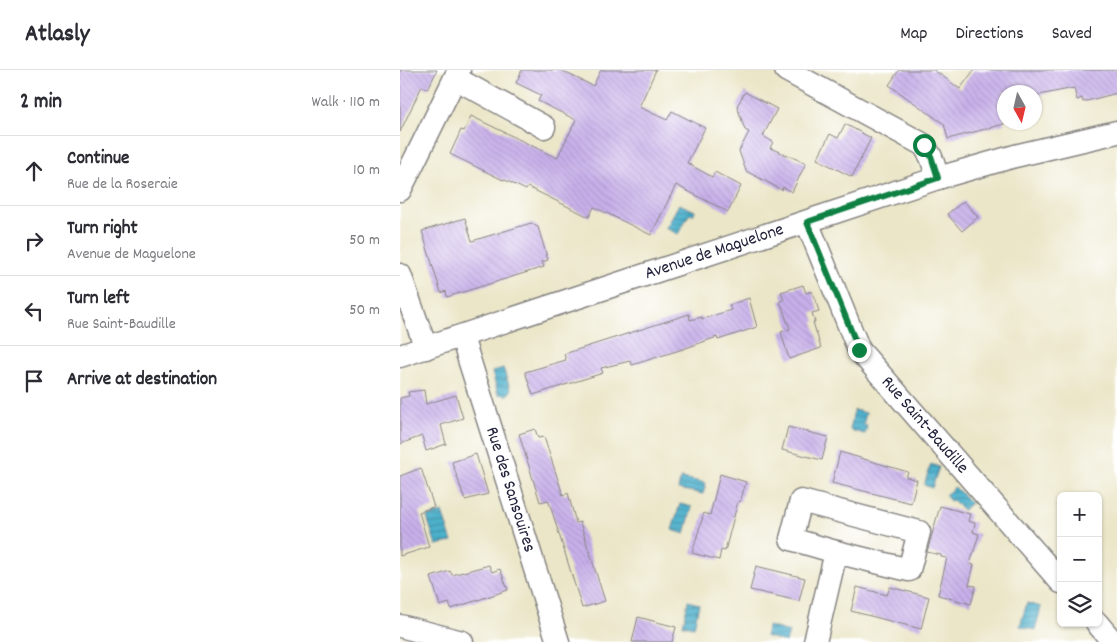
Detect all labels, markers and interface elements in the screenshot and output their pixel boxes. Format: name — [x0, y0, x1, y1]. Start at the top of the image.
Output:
text: Atlasly — [25, 18, 89, 52]
text: Map — [900, 22, 927, 47]
text: Directions — [955, 22, 1024, 47]
text: Saved — [1052, 22, 1092, 47]
north arrow — [997, 85, 1042, 130]
text: 2 min — [20, 88, 62, 118]
text: Walk · 110 m — [312, 91, 380, 114]
route start — [913, 134, 936, 157]
text: Continue — [67, 146, 129, 173]
icon: ahead — [20, 157, 48, 185]
text: 10 m — [353, 159, 380, 182]
text: Rue de la Roseraie — [67, 173, 178, 196]
text: Turn right — [67, 216, 138, 243]
street label: Avenue de Maguelone — [641, 217, 787, 287]
icon: right — [20, 227, 48, 255]
text: 50 m — [349, 229, 380, 252]
text: Avenue de Maguelone — [67, 243, 196, 266]
text: Turn left — [67, 286, 130, 313]
icon: left — [20, 297, 48, 325]
text: 50 m — [349, 299, 380, 322]
text: Rue Saint-Baudille — [67, 313, 176, 336]
route end — [848, 339, 871, 362]
icon: arrive — [20, 367, 48, 395]
text: Arrive at destination — [67, 367, 217, 394]
street label: Rue Saint-Baudille — [875, 371, 974, 480]
street label: Rue des Sansouires — [479, 424, 542, 555]
map controls — [1057, 492, 1102, 627]
button: + — [1057, 492, 1102, 537]
button: − — [1057, 537, 1102, 582]
button: layers — [1057, 582, 1102, 627]

